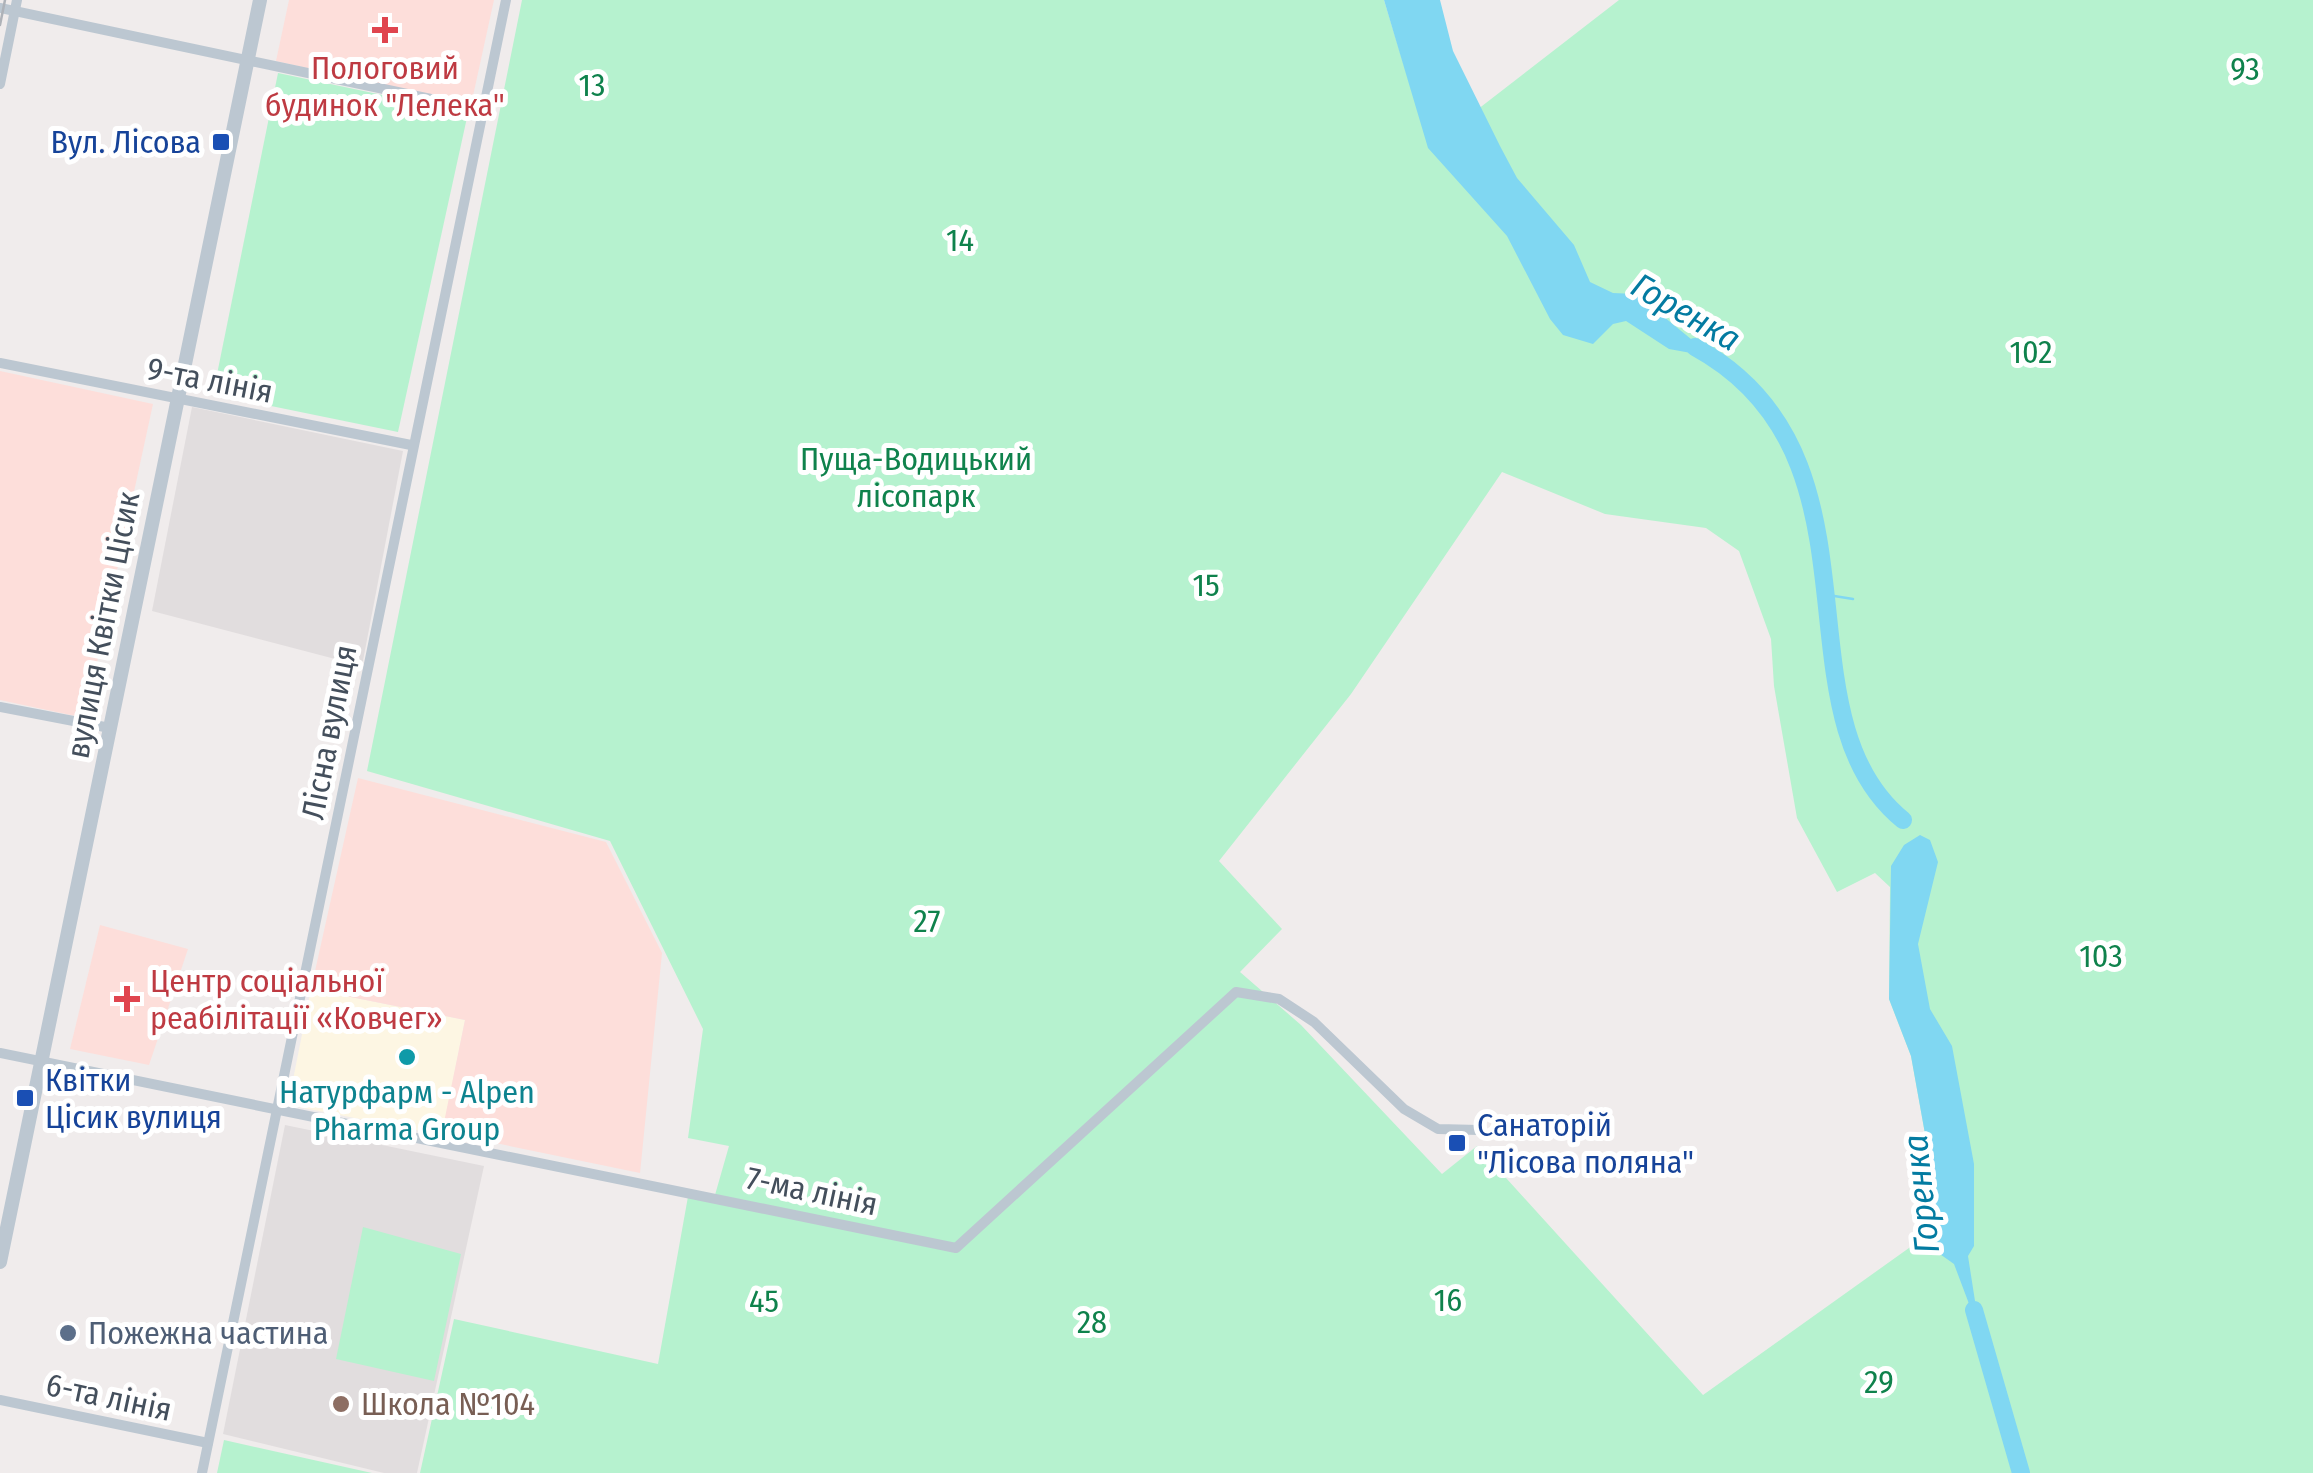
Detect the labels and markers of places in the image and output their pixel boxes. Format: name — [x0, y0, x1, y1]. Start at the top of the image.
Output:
marker: Пологовий будинок "Лелека" — [372, 17, 398, 43]
place label: Пологовий будинок "Лелека" — [265, 49, 505, 124]
place label: Вул. Лісова — [51, 123, 201, 161]
marker: Вул. Лісова — [210, 131, 232, 153]
place label: Центр соціальної реабілітації «Ковчег» — [150, 962, 443, 1037]
marker: Центр соціальної реабілітації «Ковчег» — [114, 986, 140, 1012]
marker: Натурфарм - Alpen Pharma Group — [396, 1046, 418, 1068]
place label: Квітки Цісик вулиця — [45, 1061, 222, 1136]
place label: Натурфарм - Alpen Pharma Group — [279, 1073, 535, 1148]
marker: Квітки Цісик вулиця — [14, 1087, 36, 1109]
place label: Санаторій "Лісова поляна" — [1477, 1106, 1694, 1181]
marker: Санаторій "Лісова поляна" — [1446, 1132, 1468, 1154]
place label: Пожежна частина — [88, 1314, 328, 1352]
marker: Пожежна частина — [57, 1322, 79, 1344]
place label: Школа №104 — [361, 1385, 535, 1423]
marker: Школа №104 — [330, 1393, 352, 1415]

